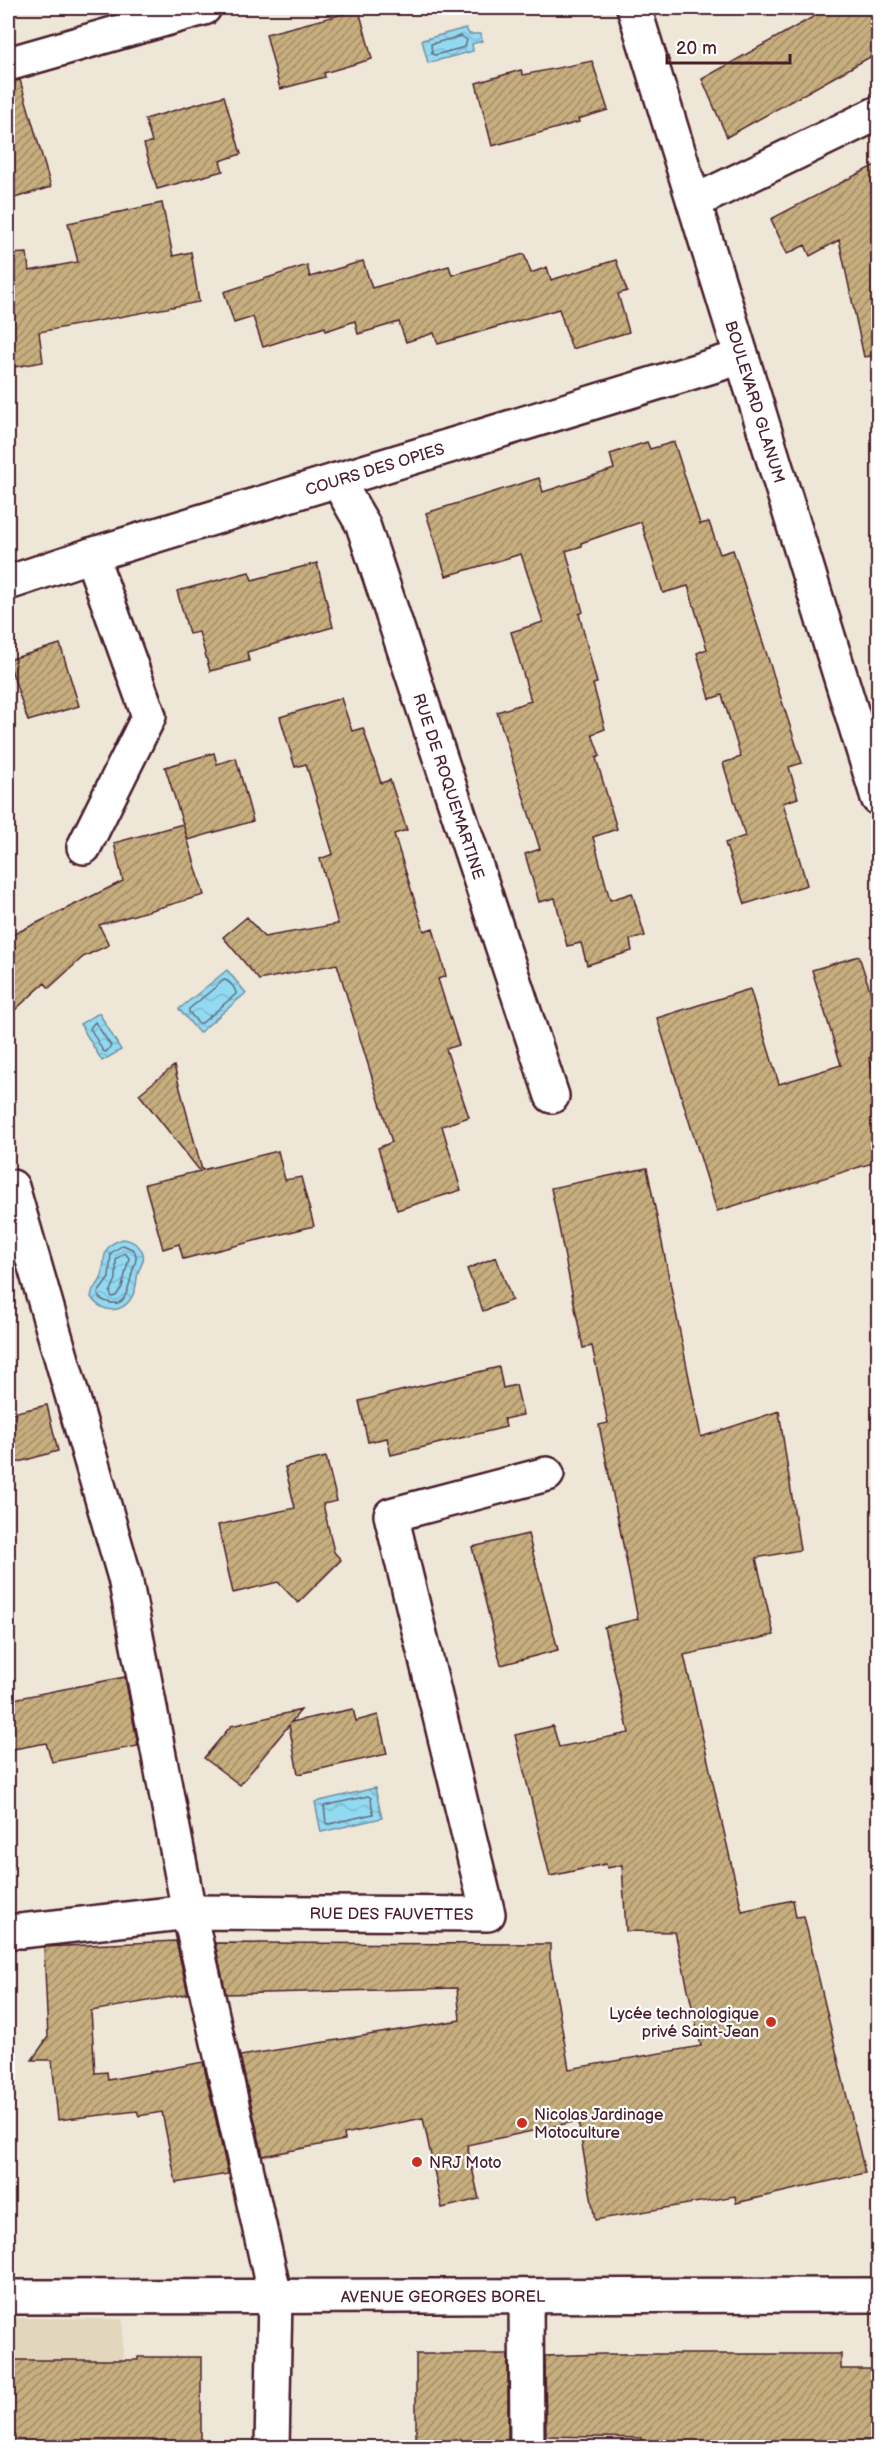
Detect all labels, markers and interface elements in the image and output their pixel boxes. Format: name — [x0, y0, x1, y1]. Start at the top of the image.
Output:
scale bar — [667, 27, 790, 65]
text: 20 m — [676, 38, 717, 59]
street label: BOULEVARD GLANUM — [720, 319, 788, 486]
street label: COURS DES OPIES — [303, 440, 447, 500]
street label: RUE DE ROQUEMARTINE — [408, 691, 488, 882]
street label: RUE DES FAUVETTES — [309, 1905, 474, 1925]
place label: Lycée technologique privé Saint-Jean — [609, 2005, 760, 2042]
marker: Lycée technologique privé Saint-Jean — [764, 2015, 778, 2029]
place label: Nicolas Jardinage Motoculture — [534, 2106, 664, 2143]
marker: Nicolas Jardinage Motoculture — [515, 2116, 529, 2130]
place label: NRJ Moto — [429, 2154, 502, 2173]
marker: NRJ Moto — [410, 2155, 424, 2169]
street label: AVENUE GEORGES BOREL — [341, 2288, 546, 2307]

